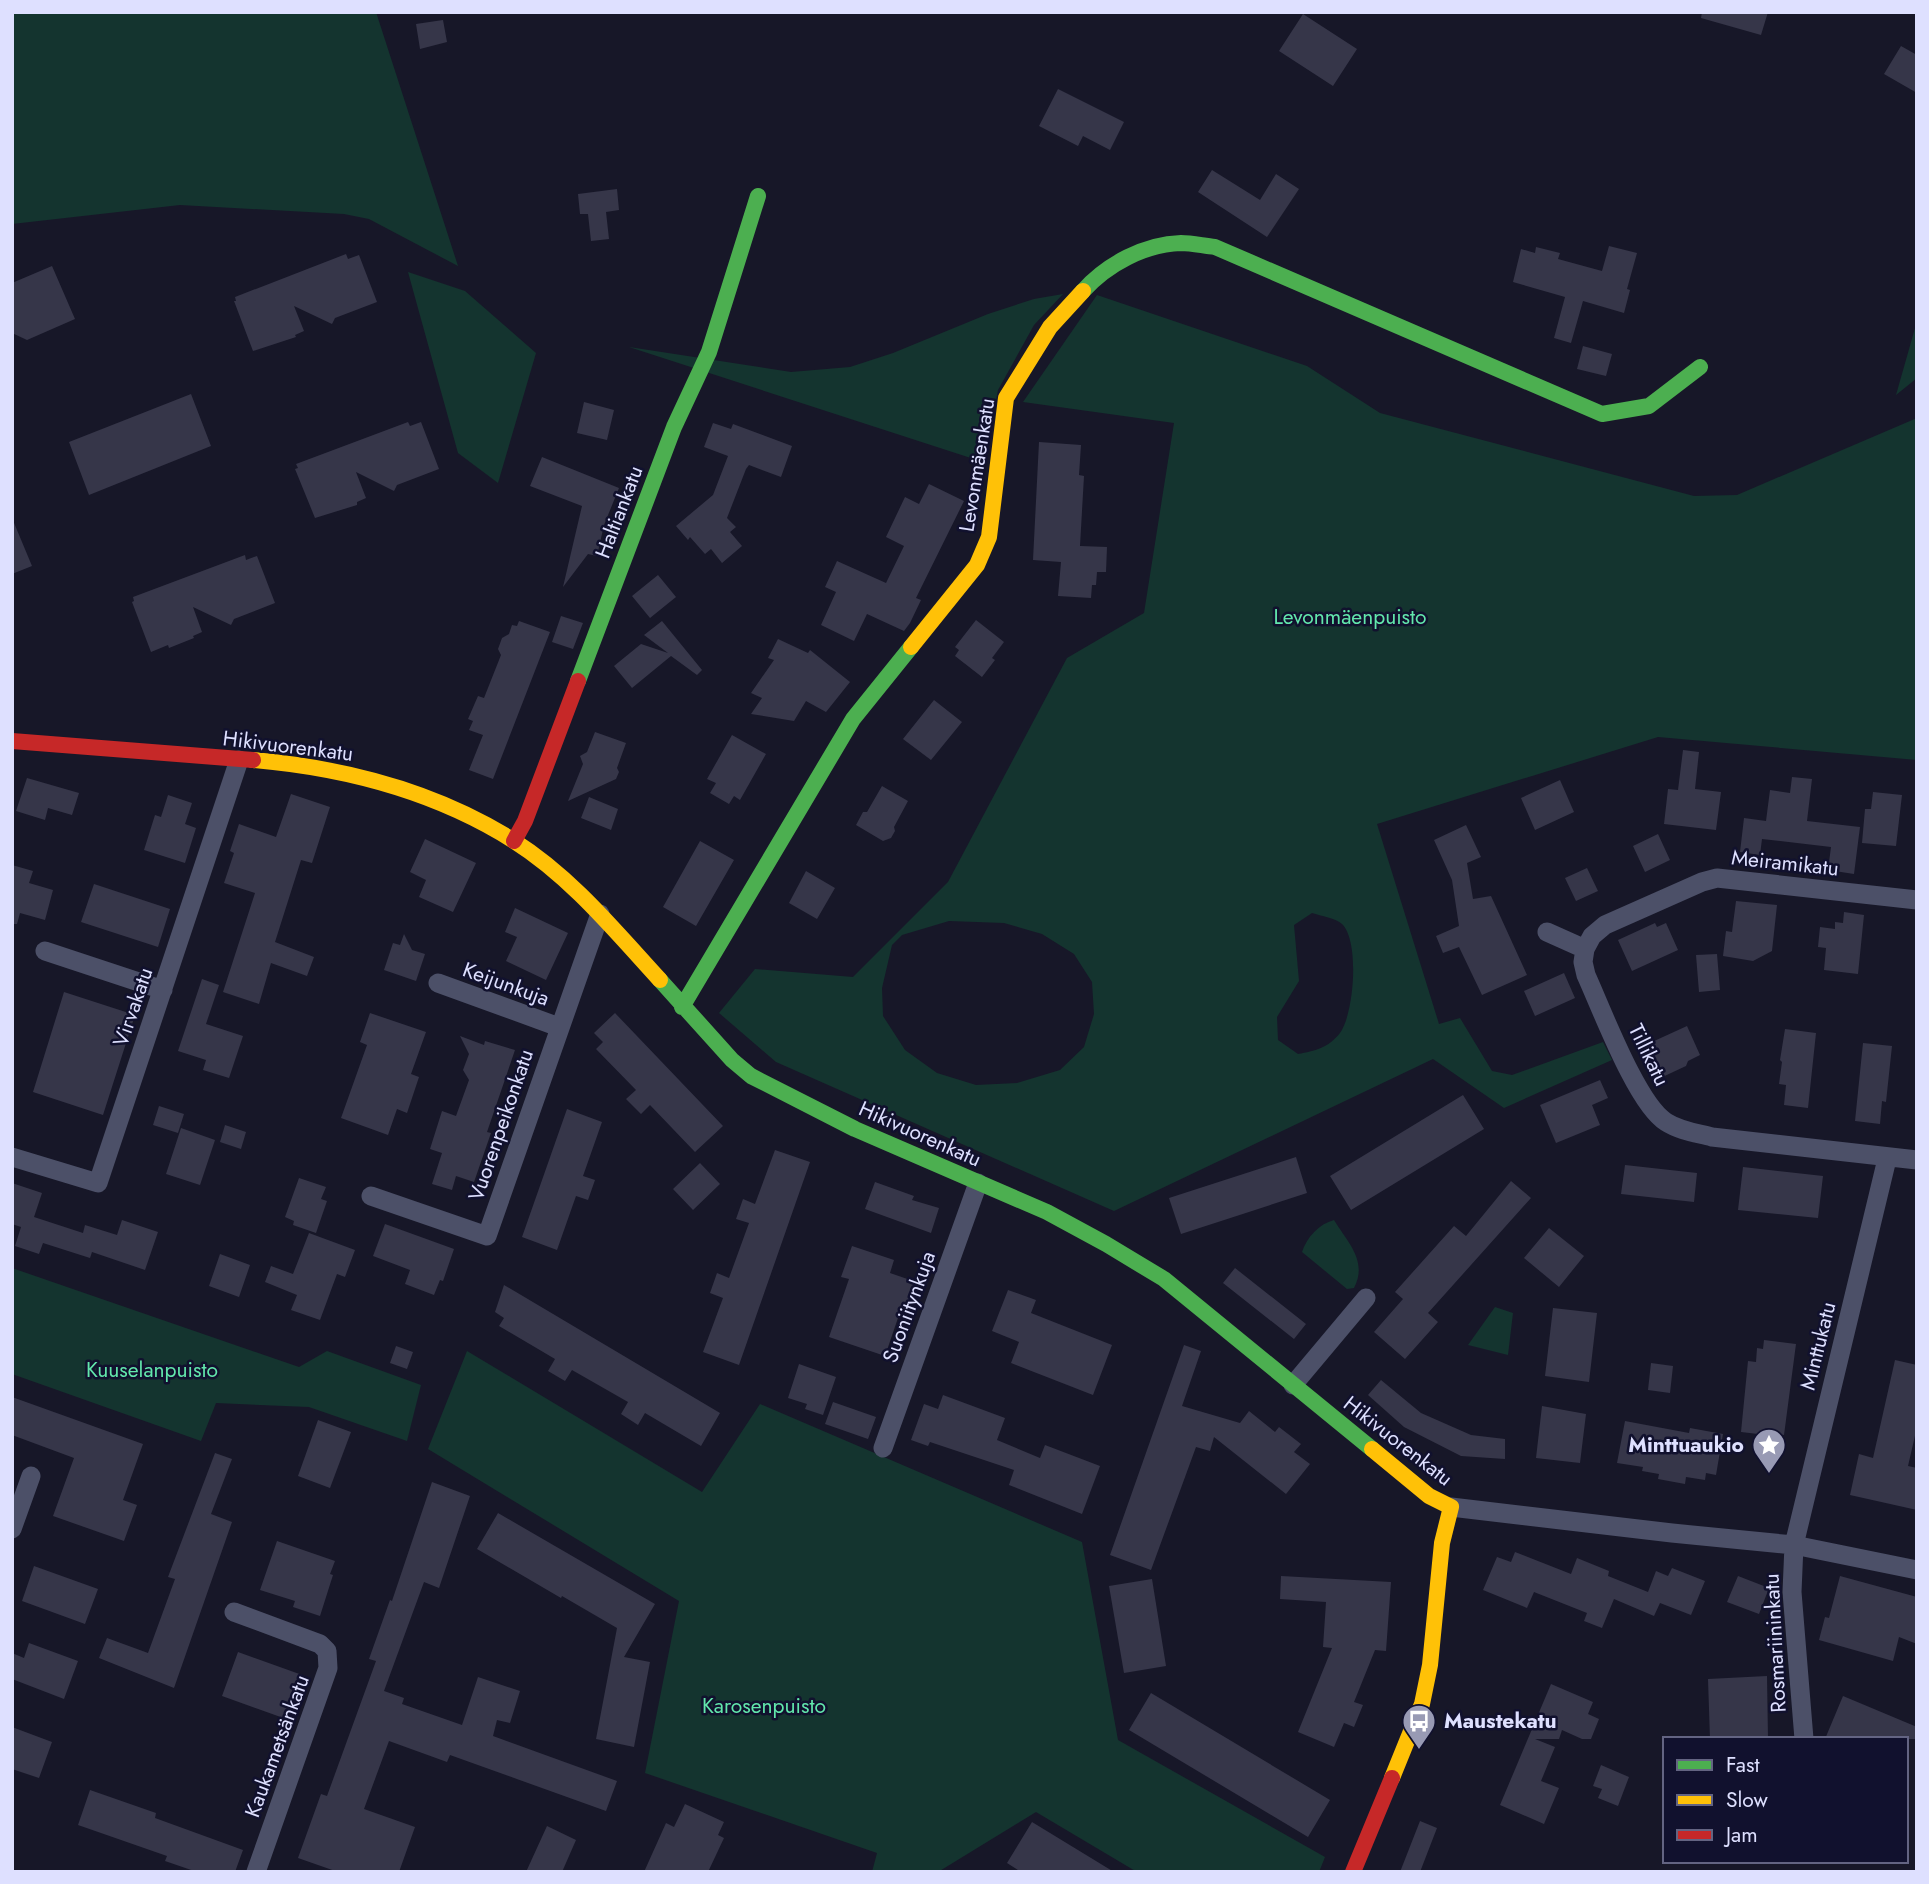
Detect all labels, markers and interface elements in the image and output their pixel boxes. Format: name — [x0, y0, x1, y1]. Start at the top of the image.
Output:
street label: Levonmäenkatu — [952, 396, 1002, 534]
street label: Haltiankatu — [588, 461, 650, 563]
park label: Levonmäenpuisto — [1273, 602, 1427, 632]
street label: Hikivuorenkatu — [221, 723, 355, 769]
street label: Meiramikatu — [1730, 842, 1840, 884]
street label: Keijunkuja — [458, 954, 554, 1014]
street label: Virvakatu — [105, 963, 161, 1051]
street label: Tillikatu — [1621, 1019, 1677, 1091]
street label: Vuorenpeikonkatu — [461, 1045, 541, 1205]
street label: Hikivuorenkatu — [854, 1094, 986, 1174]
street label: Suoniitynkuja — [875, 1247, 943, 1367]
street label: Minttukatu — [1793, 1299, 1843, 1393]
park label: Kuuselanpuisto — [86, 1355, 218, 1385]
street label: Hikivuorenkatu — [1337, 1389, 1459, 1493]
place icon: Minttuaukio — [1750, 1426, 1788, 1475]
place label: Minttuaukio — [1628, 1430, 1744, 1460]
street label: Rosmariininkatu — [1756, 1573, 1794, 1713]
street label: Kaukametsänkatu — [237, 1671, 317, 1821]
park label: Karosenpuisto — [702, 1691, 826, 1721]
bus stop icon: Maustekatu — [1400, 1702, 1438, 1751]
place label: Maustekatu — [1444, 1706, 1557, 1736]
legend — [1663, 1737, 1908, 1863]
text: Fast — [1726, 1750, 1759, 1780]
text: Slow — [1726, 1785, 1768, 1815]
text: Jam — [1723, 1820, 1758, 1850]

